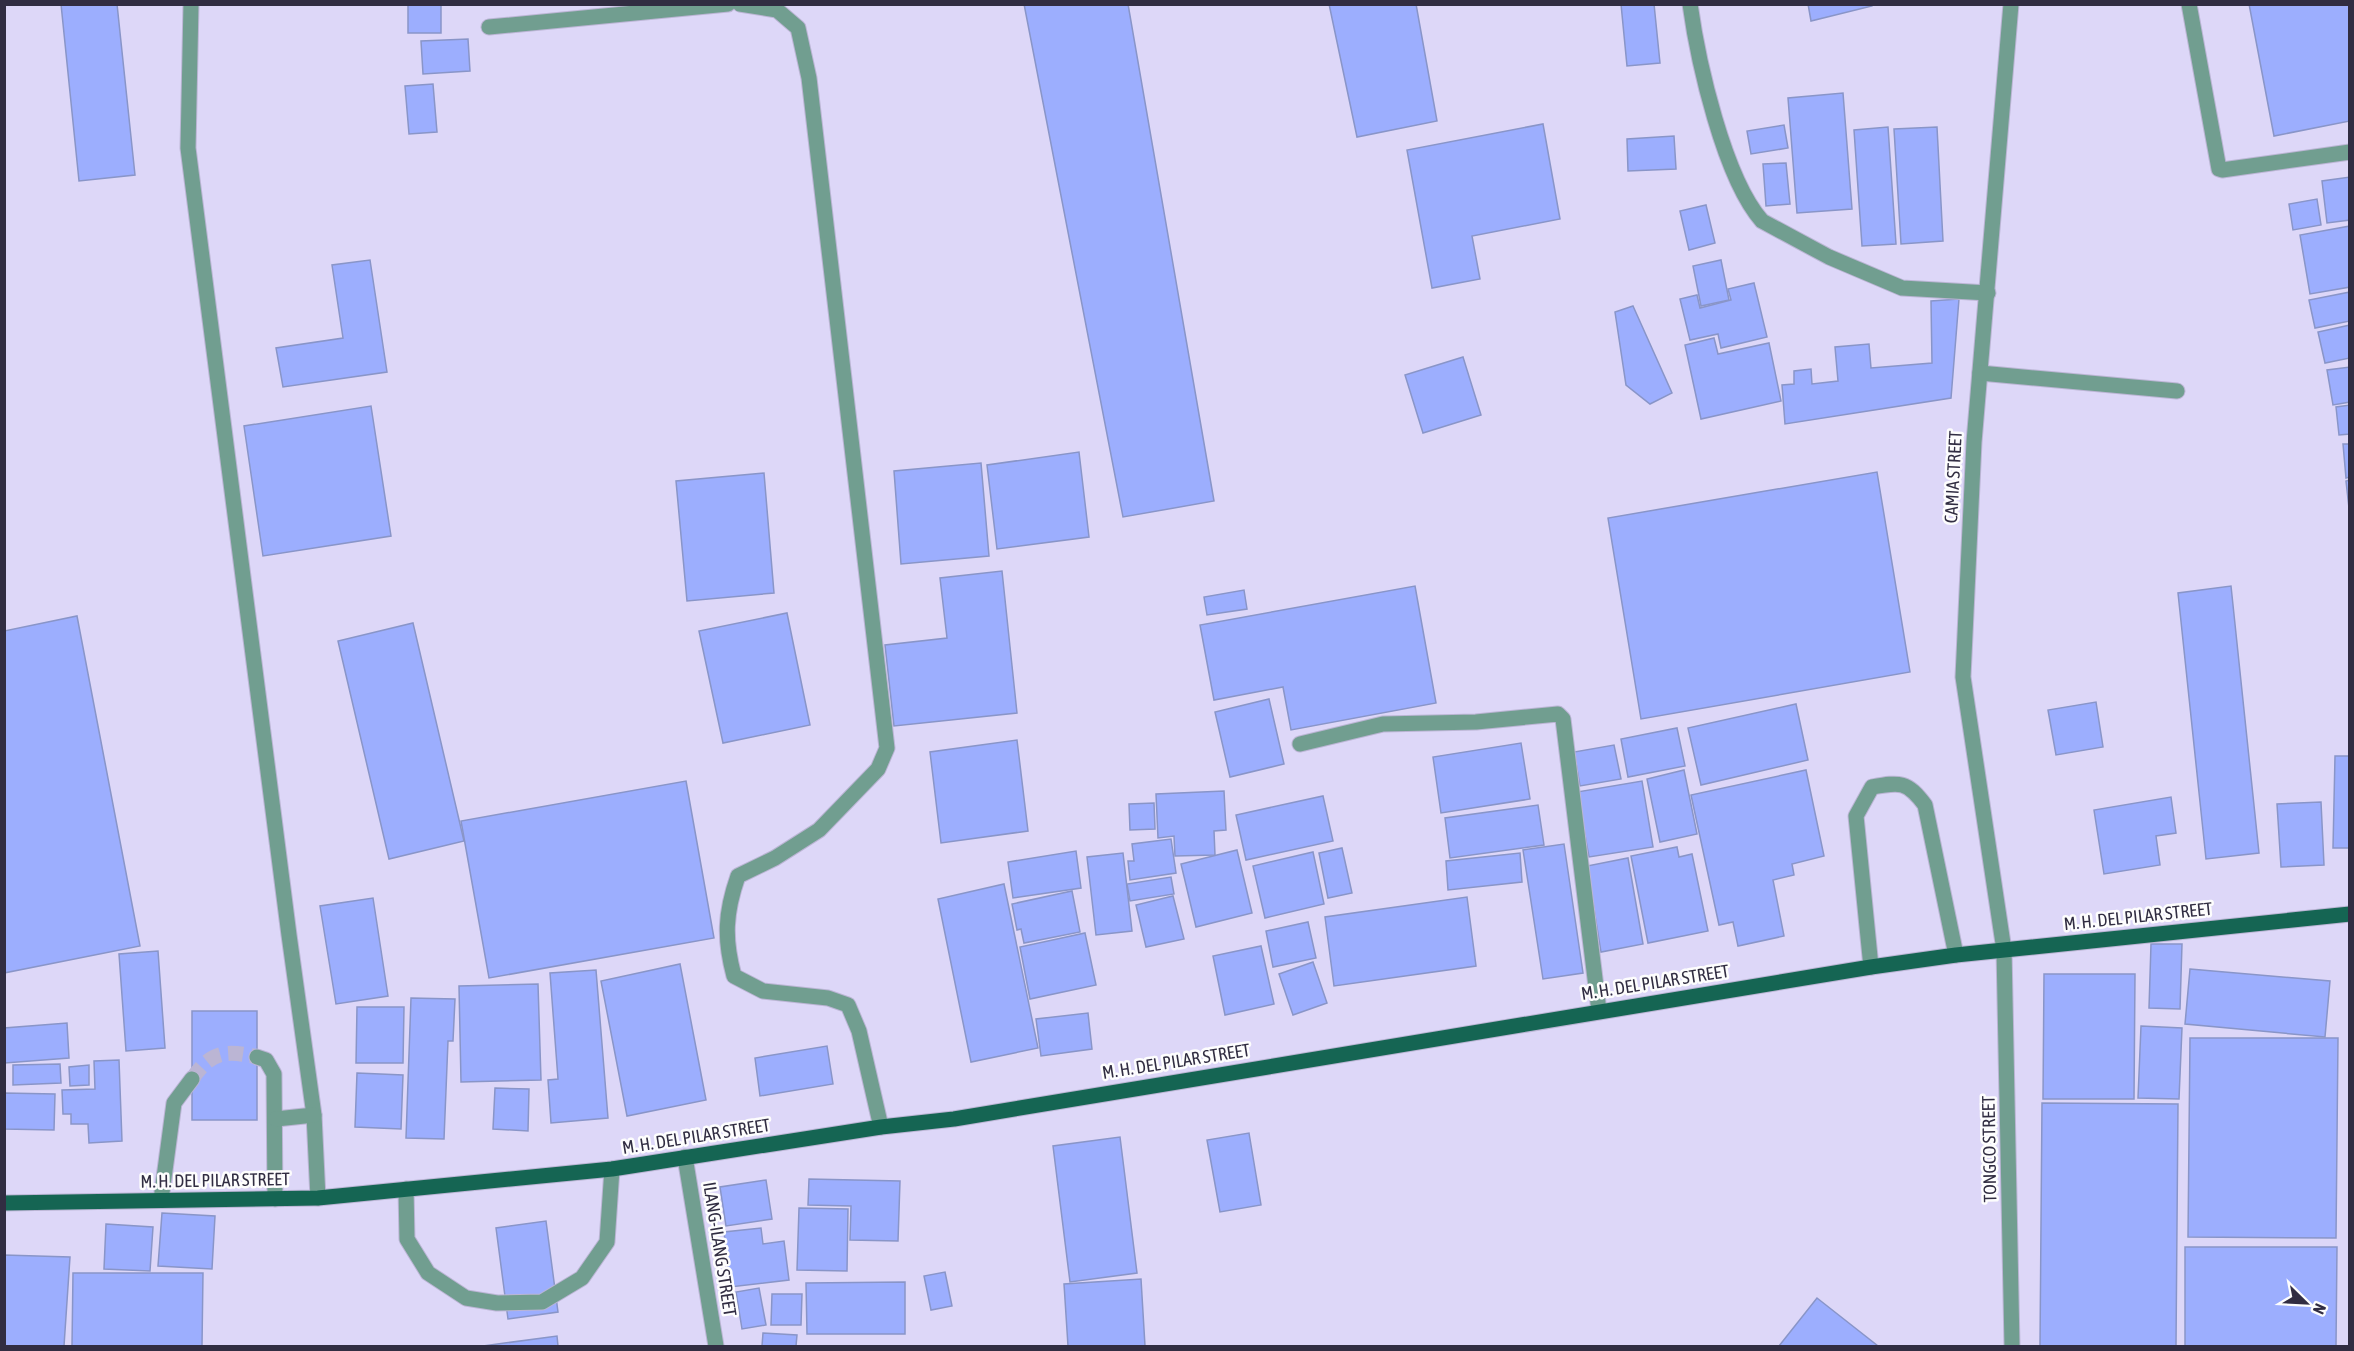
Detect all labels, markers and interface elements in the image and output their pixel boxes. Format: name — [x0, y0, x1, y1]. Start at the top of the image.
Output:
street label: CAMIA STREET — [1940, 430, 1966, 524]
street label: M. H. DEL PILAR STREET — [2063, 898, 2213, 934]
street label: M. H. DEL PILAR STREET — [1580, 960, 1731, 1004]
street label: M. H. DEL PILAR STREET — [1101, 1039, 1252, 1083]
street label: TONGCO STREET — [1978, 1095, 2000, 1202]
street label: M. H. DEL PILAR STREET — [621, 1114, 772, 1158]
street label: M. H. DEL PILAR STREET — [140, 1168, 290, 1192]
street label: ILANG-ILANG STREET — [699, 1180, 741, 1318]
north arrow — [2276, 1273, 2336, 1333]
text: N — [2310, 1301, 2330, 1317]

